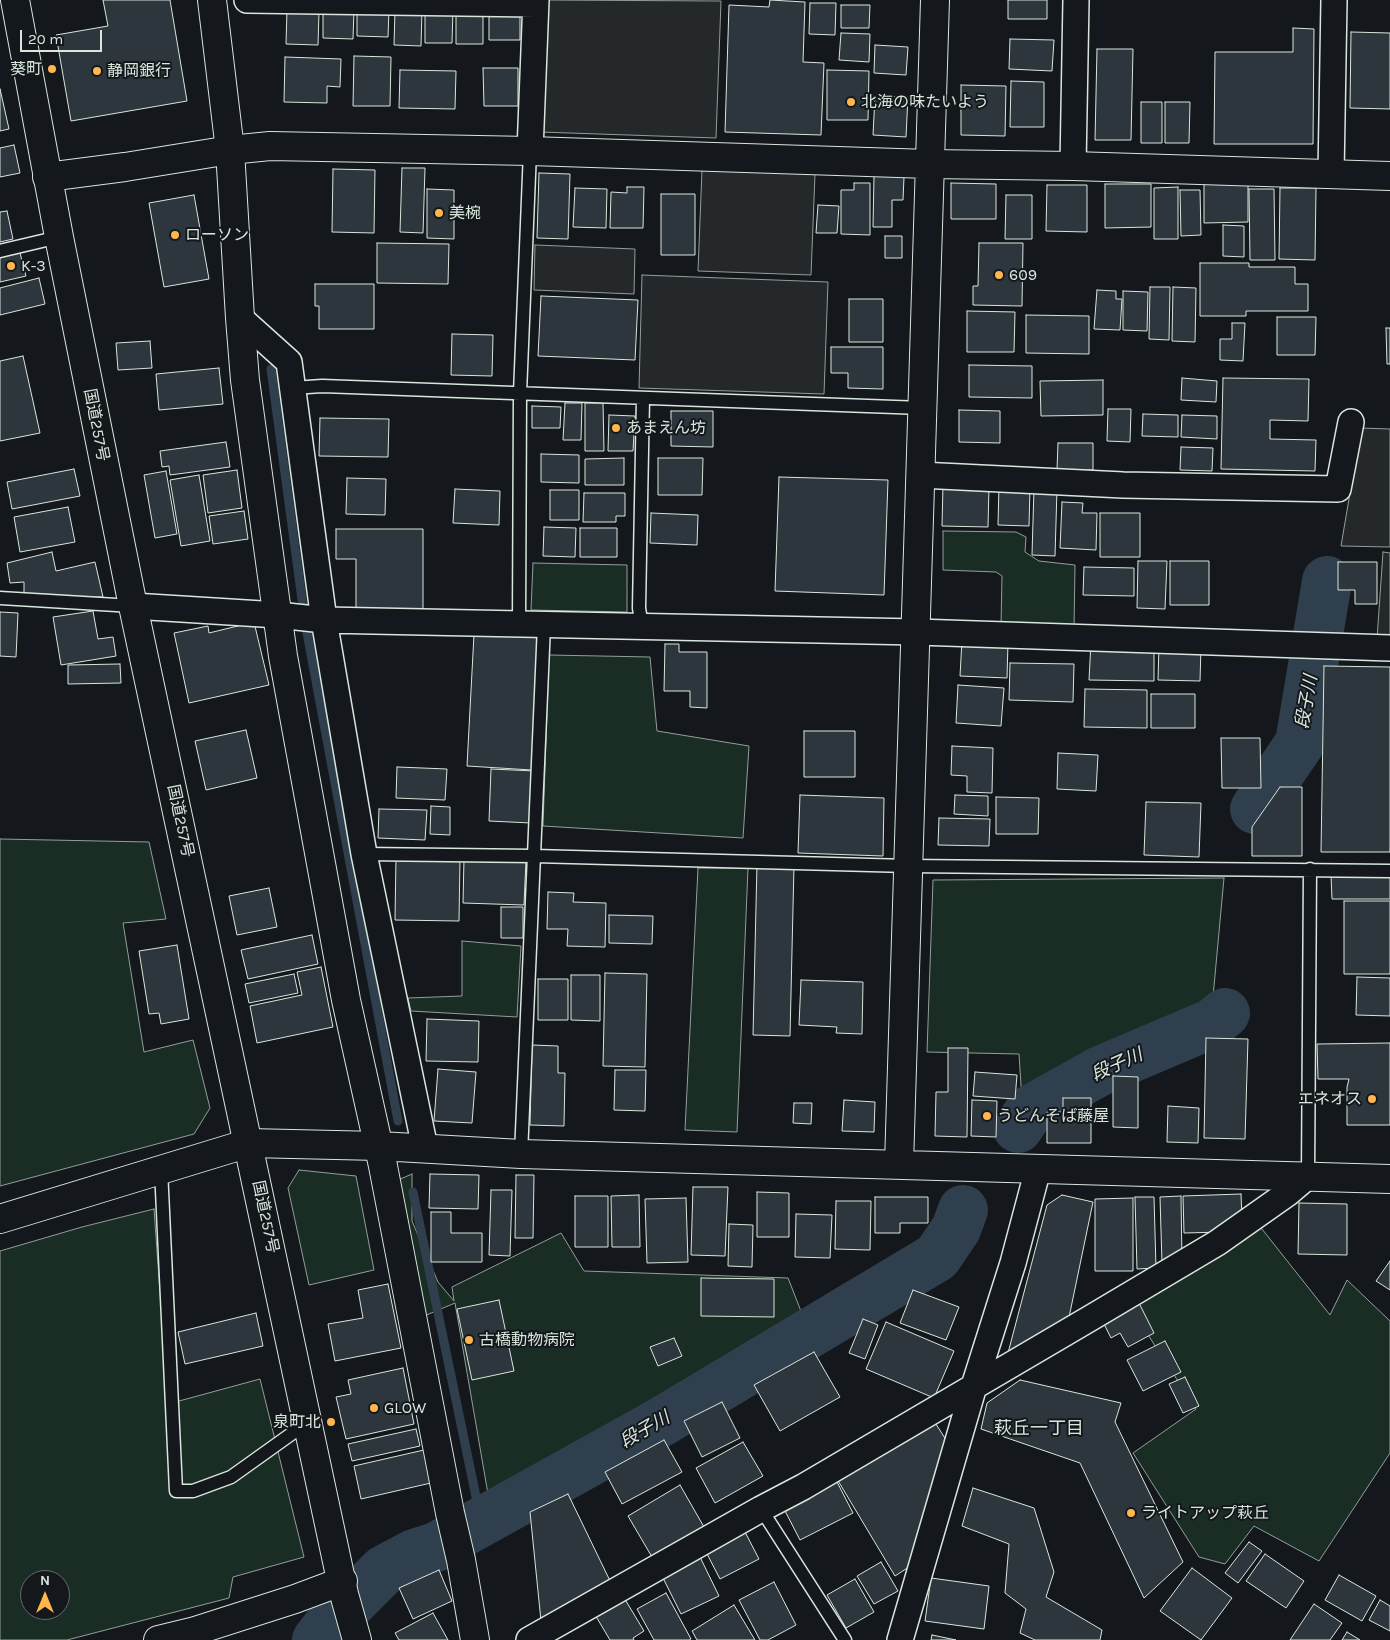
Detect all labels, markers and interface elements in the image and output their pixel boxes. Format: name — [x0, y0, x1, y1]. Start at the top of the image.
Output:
scale bar — [22, 20, 105, 52]
text: 20 m — [28, 30, 63, 48]
place label: 葵町 — [10, 59, 42, 79]
place label: 静岡銀行 — [107, 61, 171, 81]
marker: 葵町 — [46, 63, 58, 75]
marker: 静岡銀行 — [91, 65, 103, 77]
place label: 北海の味たいよう — [861, 92, 989, 112]
marker: 北海の味たいよう — [845, 96, 857, 108]
place label: 美椀 — [449, 203, 481, 223]
marker: 美椀 — [433, 207, 445, 219]
place label: ローソン — [185, 225, 249, 245]
marker: ローソン — [169, 229, 181, 241]
place label: K-3 — [21, 256, 46, 276]
marker: K-3 — [5, 260, 17, 272]
place label: 609 — [1009, 265, 1037, 285]
marker: 609 — [993, 269, 1005, 281]
street label: 国道257号 — [80, 387, 112, 463]
place label: あまえん坊 — [626, 418, 706, 438]
marker: あまえん坊 — [610, 422, 622, 434]
water label: 段子川 — [1292, 674, 1322, 730]
street label: 国道257号 — [163, 783, 197, 859]
water label: 段子川 — [1088, 1044, 1146, 1086]
place label: エネオス — [1298, 1089, 1362, 1109]
marker: エネオス — [1366, 1093, 1378, 1105]
place label: うどんそば藤屋 — [997, 1106, 1109, 1126]
marker: うどんそば藤屋 — [981, 1110, 993, 1122]
street label: 国道257号 — [248, 1179, 282, 1255]
place label: 古橋動物病院 — [479, 1330, 575, 1350]
marker: 古橋動物病院 — [463, 1334, 475, 1346]
place label: GLOW — [384, 1398, 426, 1418]
marker: GLOW — [368, 1402, 380, 1414]
water label: 段子川 — [616, 1407, 674, 1453]
place label: 泉町北 — [273, 1412, 321, 1432]
marker: 泉町北 — [325, 1416, 337, 1428]
district label: 萩丘一丁目 — [994, 1418, 1084, 1440]
place label: ライトアップ萩丘 — [1141, 1503, 1269, 1523]
marker: ライトアップ萩丘 — [1125, 1507, 1137, 1519]
north arrow — [20, 1570, 70, 1620]
text: N — [40, 1572, 50, 1589]

